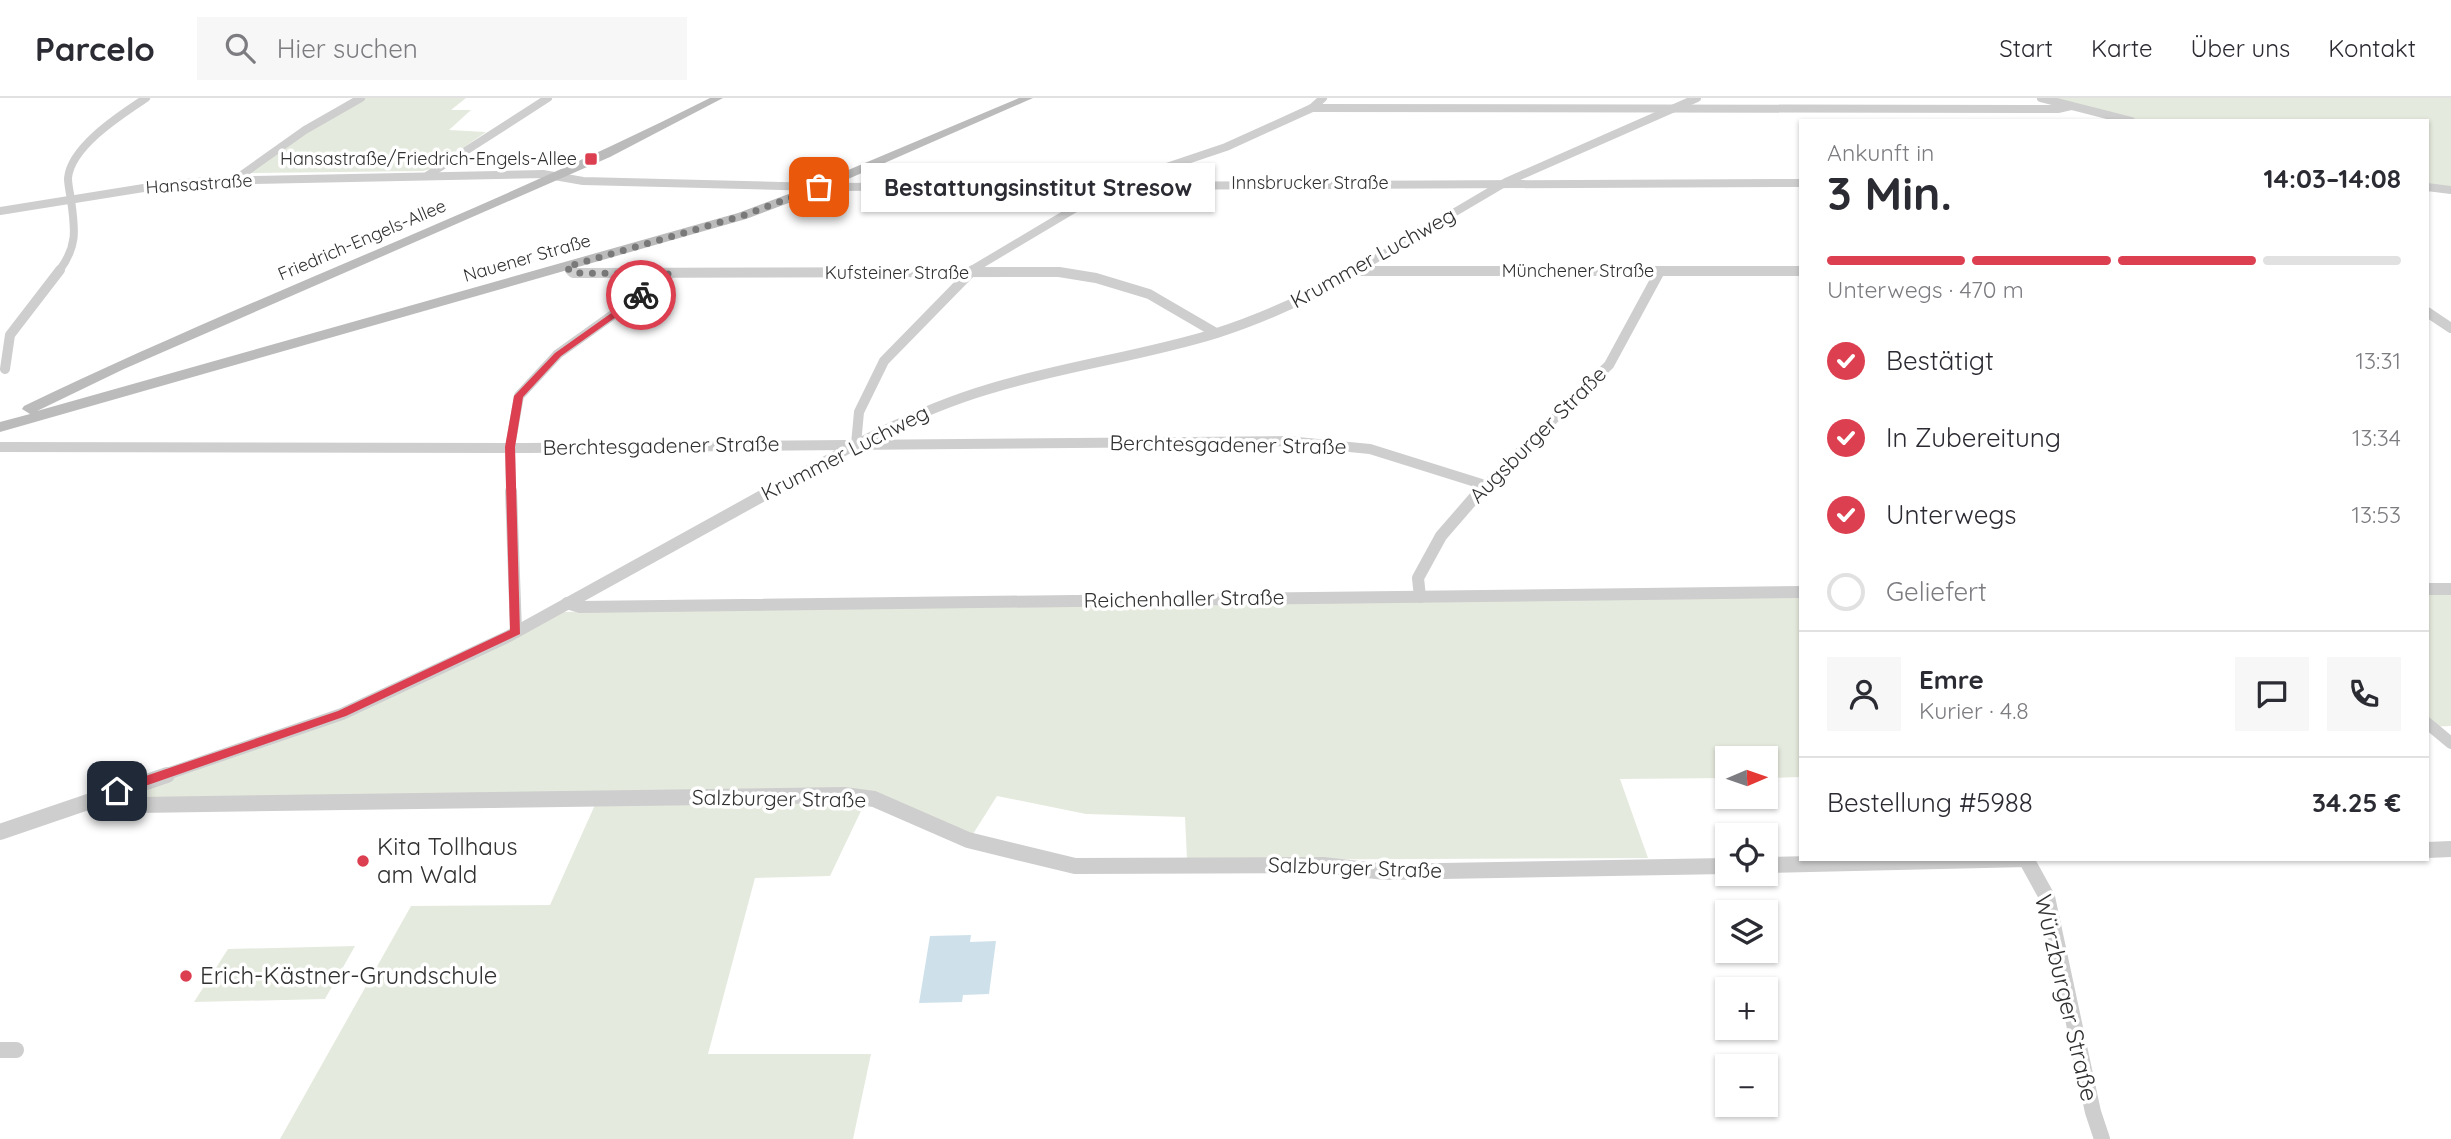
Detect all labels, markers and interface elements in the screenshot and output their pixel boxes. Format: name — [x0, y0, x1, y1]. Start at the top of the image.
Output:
search box — [197, 17, 687, 80]
text: Parcelo — [35, 28, 155, 69]
icon: search — [221, 29, 259, 67]
text: Hier suchen — [277, 32, 418, 65]
text: Start — [1999, 33, 2053, 63]
text: Karte — [2091, 33, 2152, 63]
text: Über uns — [2190, 33, 2290, 63]
text: Kontakt — [2328, 33, 2416, 63]
text: Ankunft in — [1827, 138, 1934, 167]
place label: Hansastraße/Friedrich-Engels-Allee — [280, 147, 577, 170]
marker: Hansastraße/Friedrich-Engels-Allee — [583, 151, 599, 167]
pin — [789, 157, 849, 217]
callout: Bestattungsinstitut Stresow — [861, 162, 1214, 212]
text: 14:03–14:08 — [2263, 162, 2401, 195]
text: 3 Min. — [1827, 164, 1952, 222]
street label: Hansastraße — [145, 168, 253, 199]
icon: bag — [800, 168, 838, 206]
street label: Innsbrucker Straße — [1231, 171, 1389, 194]
text: Bestattungsinstitut Stresow — [884, 173, 1192, 202]
street label: Friedrich-Engels-Allee — [274, 194, 449, 285]
street label: Krummer Luchweg — [1285, 201, 1460, 313]
street label: Nauener Straße — [460, 228, 593, 287]
street label: Münchener Straße — [1502, 259, 1654, 282]
courier — [606, 260, 676, 330]
street label: Kufsteiner Straße — [825, 261, 969, 284]
text: Unterwegs · 470 m — [1827, 275, 2024, 304]
icon: bike — [622, 276, 660, 314]
icon: check — [1827, 342, 1865, 380]
text: Bestätigt — [1886, 344, 1994, 377]
text: 13:31 — [2356, 346, 2401, 375]
street label: Augsburger Straße — [1463, 360, 1611, 508]
street label: Krummer Luchweg — [756, 399, 933, 506]
icon: check — [1827, 419, 1865, 457]
text: In Zubereitung — [1886, 421, 2061, 454]
text: 13:34 — [2352, 423, 2401, 452]
street label: Berchtesgadener Straße — [1109, 429, 1347, 459]
street label: Berchtesgadener Straße — [542, 430, 780, 460]
icon: check — [1827, 496, 1865, 534]
text: Unterwegs — [1886, 498, 2017, 531]
text: 13:53 — [2352, 500, 2401, 529]
text: Geliefert — [1886, 575, 1987, 608]
street label: Reichenhaller Straße — [1083, 583, 1285, 613]
button: person — [1827, 657, 1901, 731]
button: chat — [2235, 657, 2309, 731]
button: phone — [2327, 657, 2401, 731]
text: Emre — [1919, 663, 1984, 696]
text: Kurier · 4.8 — [1919, 696, 2029, 725]
north arrow — [1715, 746, 1778, 808]
map controls — [1715, 746, 1778, 1117]
pin — [87, 761, 147, 821]
icon: home — [98, 772, 136, 810]
street label: Salzburger Straße — [692, 783, 866, 813]
text: Bestellung #5988 — [1827, 786, 2033, 819]
text: 34.25 € — [2312, 786, 2401, 819]
button: locate — [1715, 823, 1778, 886]
place label: Kita Tollhaus am Wald — [377, 831, 518, 889]
street label: Salzburger Straße — [1267, 851, 1443, 883]
marker: Kita Tollhaus am Wald — [355, 853, 371, 869]
street label: Würzburger Straße — [2029, 891, 2105, 1104]
button: layers — [1715, 900, 1778, 963]
place label: Erich-Kästner-Grundschule — [200, 960, 497, 990]
marker: Erich-Kästner-Grundschule — [178, 968, 194, 984]
button: + — [1715, 977, 1778, 1040]
button: − — [1715, 1054, 1778, 1117]

